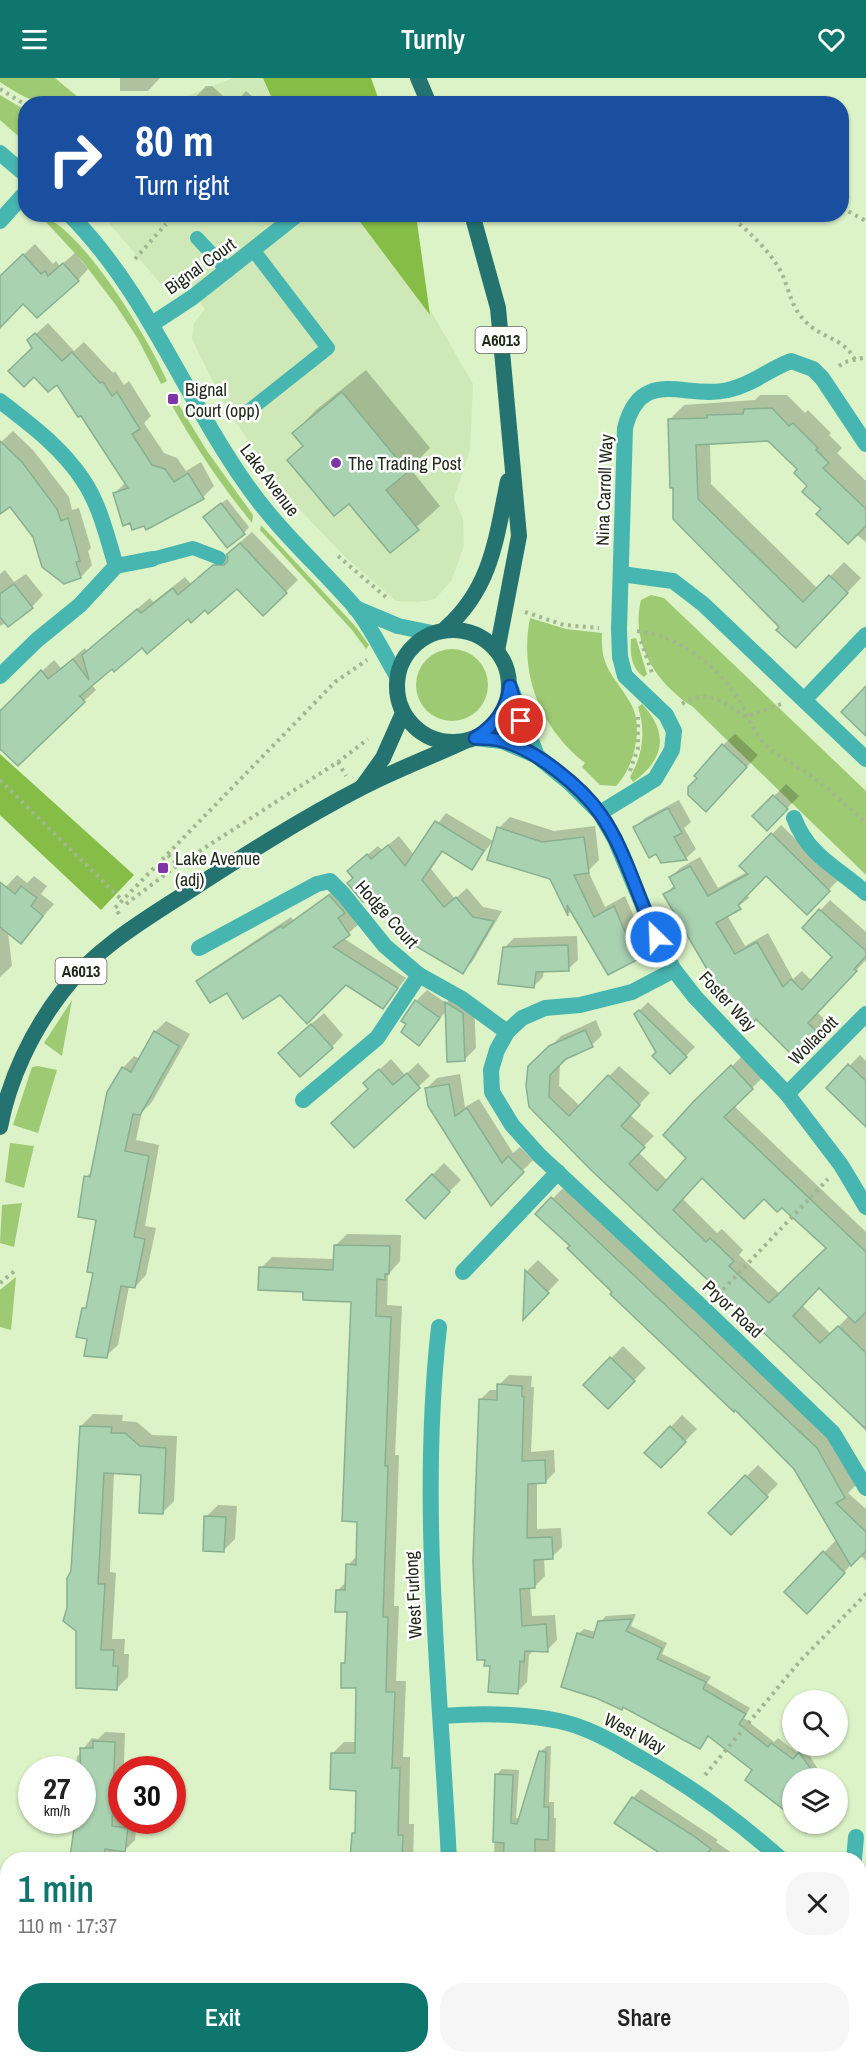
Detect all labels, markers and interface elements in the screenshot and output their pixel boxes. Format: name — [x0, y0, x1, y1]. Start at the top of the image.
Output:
text: Turnly — [401, 21, 465, 57]
icon: menu — [18, 23, 51, 56]
icon: heart — [815, 23, 848, 56]
text: 80 m — [135, 113, 214, 169]
icon: right — [36, 120, 114, 198]
text: Turn right — [135, 167, 229, 203]
street label: Bignal Court — [159, 232, 241, 300]
road number: A6013 — [476, 327, 526, 353]
place label: Bignal Court (opp) — [185, 377, 260, 423]
marker: Bignal Court (opp) — [166, 392, 180, 406]
street label: Nina Carroll Way — [590, 433, 618, 546]
street label: Lake Avenue — [234, 438, 306, 522]
place label: The Trading Post — [348, 451, 461, 476]
marker: The Trading Post — [329, 456, 343, 470]
pin — [495, 695, 546, 746]
icon: arrive — [504, 704, 537, 737]
place label: Lake Avenue (adj) — [175, 846, 260, 892]
marker: Lake Avenue (adj) — [156, 861, 170, 875]
street label: Hodge Court — [350, 875, 424, 953]
position arrow — [624, 905, 688, 969]
road number: A6013 — [56, 958, 106, 984]
street label: Foster Way — [694, 965, 763, 1037]
street label: Wollacott — [783, 1010, 843, 1070]
street label: Pryor Road — [697, 1274, 769, 1344]
street label: West Furlong — [398, 1550, 428, 1639]
map controls — [782, 1690, 848, 1834]
button: search — [782, 1690, 848, 1756]
street label: West Way — [600, 1706, 671, 1760]
speed limit sign: 30 — [108, 1756, 186, 1834]
text: 27 — [43, 1768, 71, 1808]
button: layers — [782, 1768, 848, 1834]
text: km/h — [44, 1800, 70, 1821]
text: 1 min — [18, 1865, 94, 1913]
button: close — [786, 1872, 849, 1935]
text: 110 m · 17:37 — [18, 1912, 117, 1939]
button: Exit — [18, 1983, 428, 2052]
button: Share — [440, 1983, 849, 2052]

